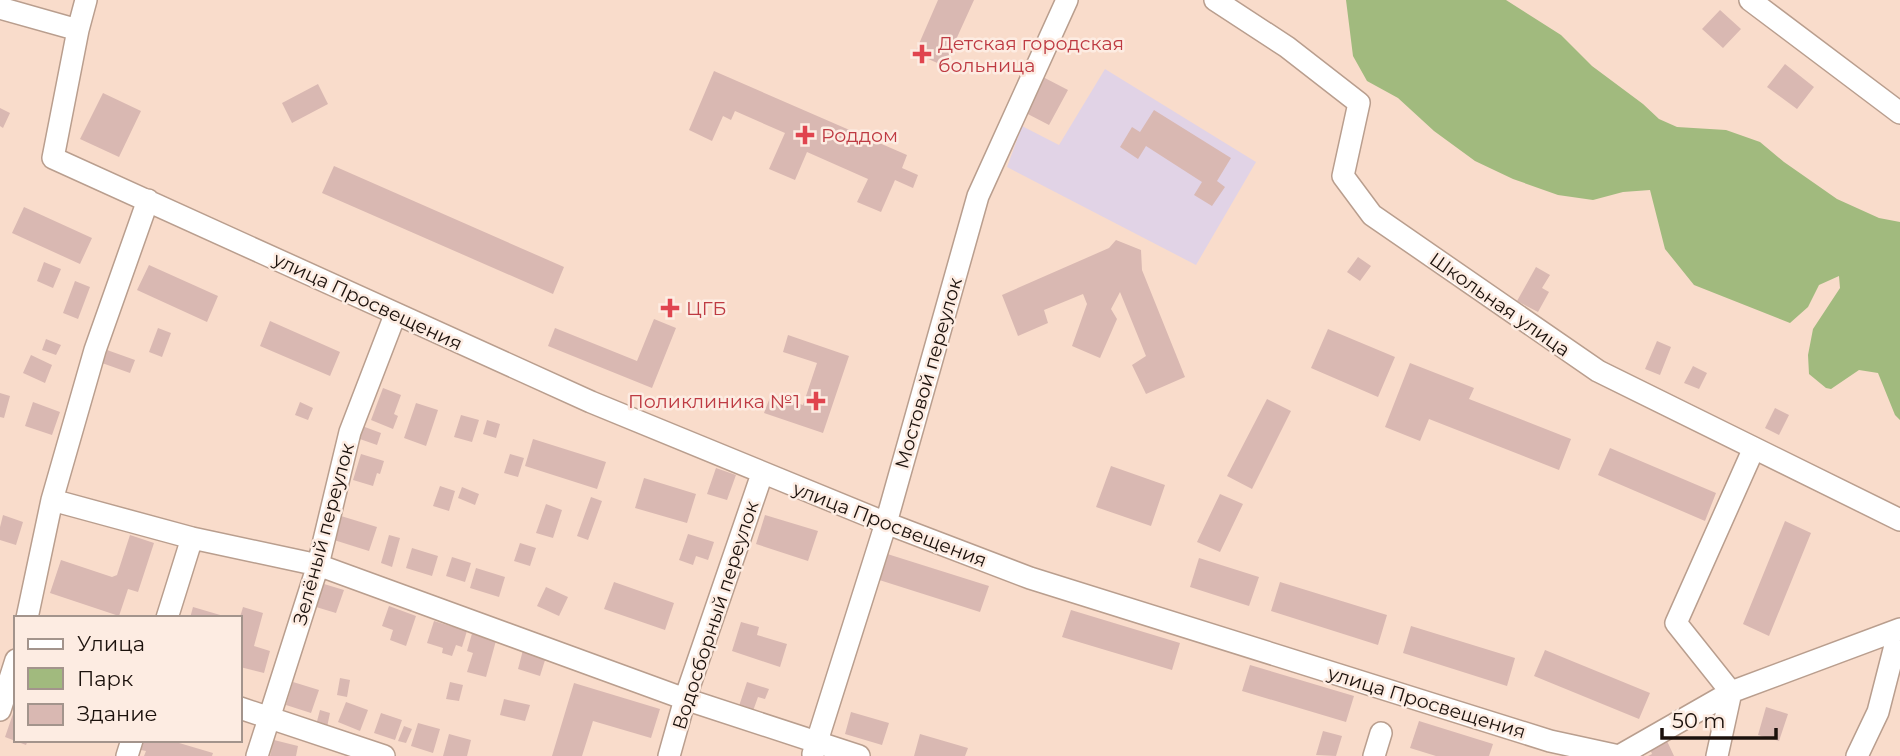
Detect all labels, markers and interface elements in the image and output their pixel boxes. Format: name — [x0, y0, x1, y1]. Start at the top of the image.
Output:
place label: Детская городская больница — [938, 32, 1124, 77]
marker: Детская городская больница — [912, 44, 932, 64]
place label: Роддом — [821, 124, 898, 147]
marker: Роддом — [795, 125, 815, 145]
street label: улица Просвещения — [269, 247, 466, 355]
street label: Школьная улица — [1425, 247, 1574, 361]
street label: Мостовой переулок — [890, 275, 967, 471]
place label: ЦГБ — [686, 297, 726, 320]
marker: ЦГБ — [660, 298, 680, 318]
place label: Поликлиника №1 — [628, 390, 800, 413]
marker: Поликлиника №1 — [806, 391, 826, 411]
street label: Зелёный переулок — [288, 441, 359, 628]
street label: улица Просвещения — [789, 476, 990, 572]
street label: Водосборный переулок — [668, 498, 763, 732]
legend — [14, 616, 242, 742]
text: Улица — [77, 631, 145, 656]
street label: улица Просвещения — [1324, 661, 1529, 744]
text: Парк — [77, 666, 133, 691]
scale bar — [1662, 696, 1776, 740]
text: Здание — [77, 701, 158, 726]
text: 50 m — [1672, 708, 1726, 733]

